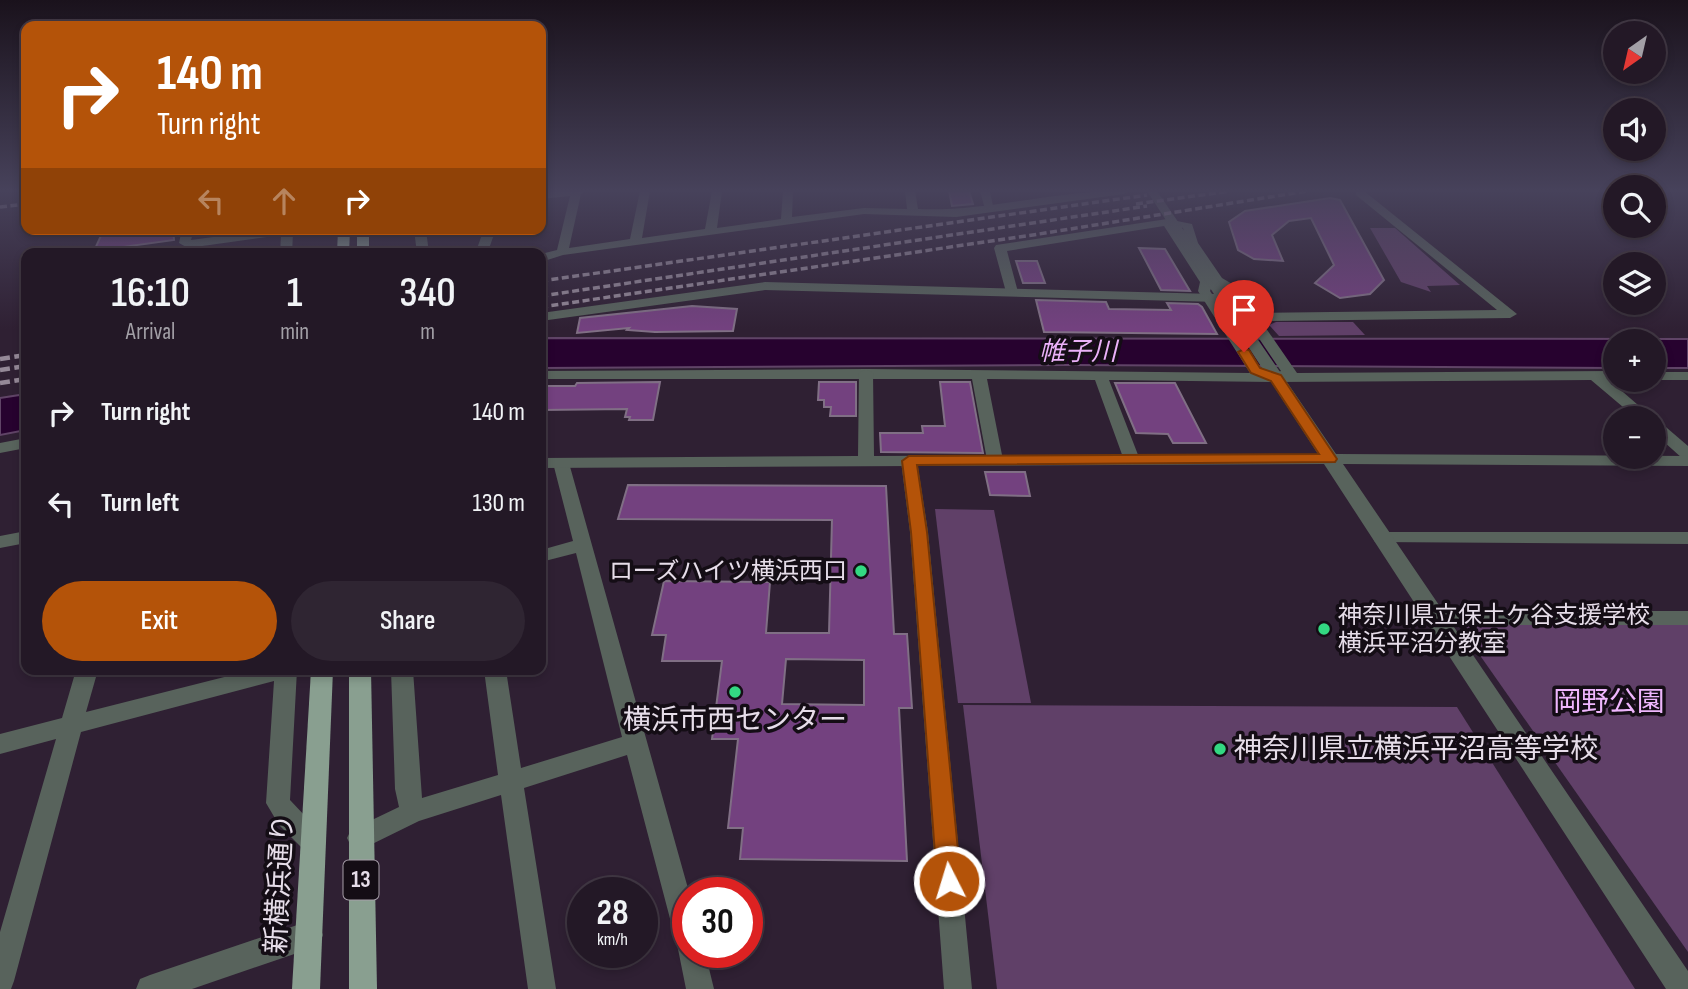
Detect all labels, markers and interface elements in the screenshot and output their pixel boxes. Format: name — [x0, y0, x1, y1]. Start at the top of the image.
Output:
north arrow — [1603, 21, 1666, 84]
map controls — [1603, 21, 1666, 469]
text: 140 m — [157, 45, 263, 104]
icon: right — [42, 49, 133, 140]
button: sound — [1603, 98, 1666, 161]
text: Turn right — [157, 105, 261, 144]
button: search — [1603, 175, 1666, 238]
icon: left — [192, 182, 230, 220]
icon: ahead — [265, 182, 303, 220]
icon: right — [338, 182, 376, 220]
button: layers — [1603, 252, 1666, 315]
text: 16:10 — [111, 268, 190, 319]
text: 1 — [287, 268, 302, 319]
text: 340 — [399, 268, 456, 319]
pin — [1214, 280, 1274, 352]
icon: arrive — [1225, 291, 1263, 329]
text: Arrival — [126, 318, 175, 346]
text: min — [280, 318, 309, 346]
text: m — [420, 318, 435, 346]
button: + — [1603, 329, 1666, 392]
water label: 帷子川 — [1039, 337, 1120, 368]
icon: right — [42, 394, 80, 432]
text: Turn right — [101, 397, 190, 428]
text: 140 m — [473, 397, 525, 428]
button: − — [1603, 406, 1666, 469]
icon: left — [42, 485, 80, 523]
text: Turn left — [101, 488, 179, 519]
text: 130 m — [473, 488, 525, 519]
place label: ローズハイツ横浜西口 — [609, 557, 847, 586]
marker: ローズハイツ横浜西口 — [853, 563, 869, 579]
button: Exit — [42, 581, 277, 661]
button: Share — [291, 581, 525, 661]
place label: 神奈川県立保土ケ谷支援学校 横浜平沼分教室 — [1338, 601, 1650, 658]
marker: 神奈川県立保土ケ谷支援学校 横浜平沼分教室 — [1316, 621, 1332, 637]
marker: 横浜市西センター — [727, 684, 743, 700]
park label: 岡野公園 — [1553, 686, 1665, 719]
place label: 横浜市西センター — [623, 704, 847, 737]
place label: 神奈川県立横浜平沼高等学校 — [1234, 733, 1598, 766]
marker: 神奈川県立横浜平沼高等学校 — [1212, 741, 1228, 757]
street label: 新横浜通り — [260, 813, 300, 955]
position arrow — [912, 844, 986, 918]
road number: 13 — [344, 860, 378, 900]
speed limit sign: 30 — [672, 877, 763, 968]
text: 28 — [597, 892, 628, 935]
text: km/h — [597, 929, 628, 950]

